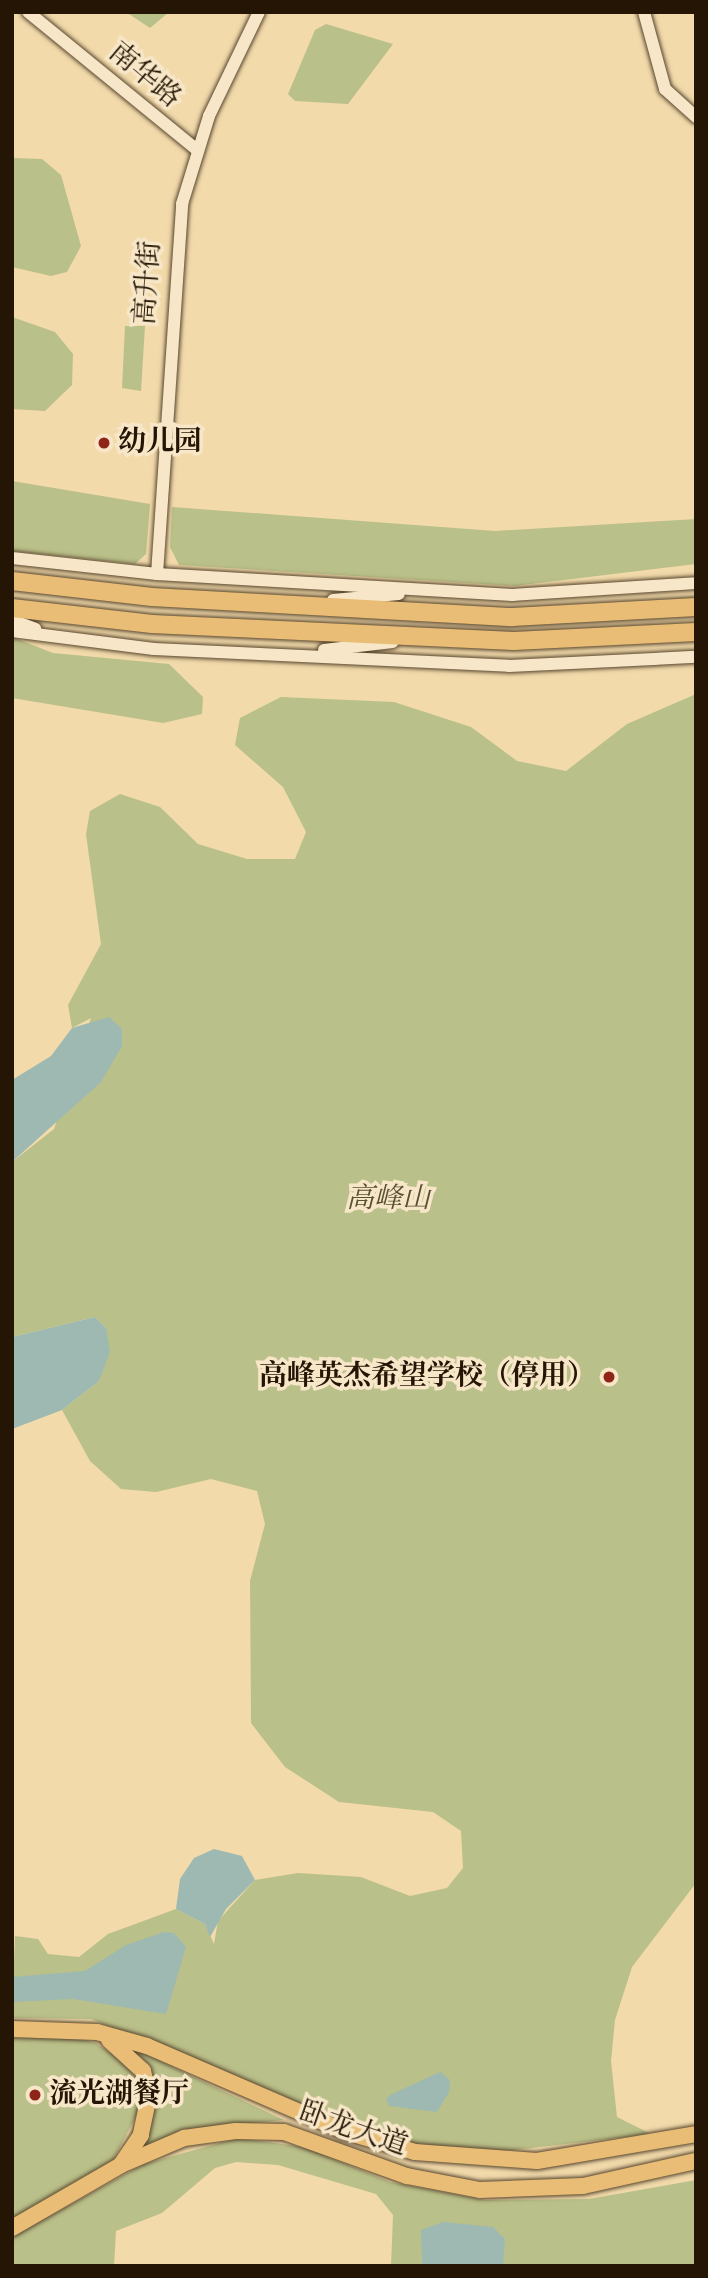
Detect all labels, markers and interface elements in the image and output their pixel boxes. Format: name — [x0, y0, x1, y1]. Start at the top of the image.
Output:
street label: 南华路 — [101, 36, 187, 116]
street label: 高升街 — [129, 240, 169, 326]
place label: 幼儿园 — [118, 426, 202, 460]
marker: 幼儿园 — [96, 435, 112, 451]
park label: 高峰山 — [346, 1183, 430, 1217]
place label: 高峰英杰希望学校（停用） — [259, 1360, 595, 1394]
marker: 高峰英杰希望学校（停用） — [601, 1369, 617, 1385]
place label: 流光湖餐厅 — [49, 2078, 189, 2112]
marker: 流光湖餐厅 — [27, 2087, 43, 2103]
street label: 卧龙大道 — [295, 2096, 411, 2164]

